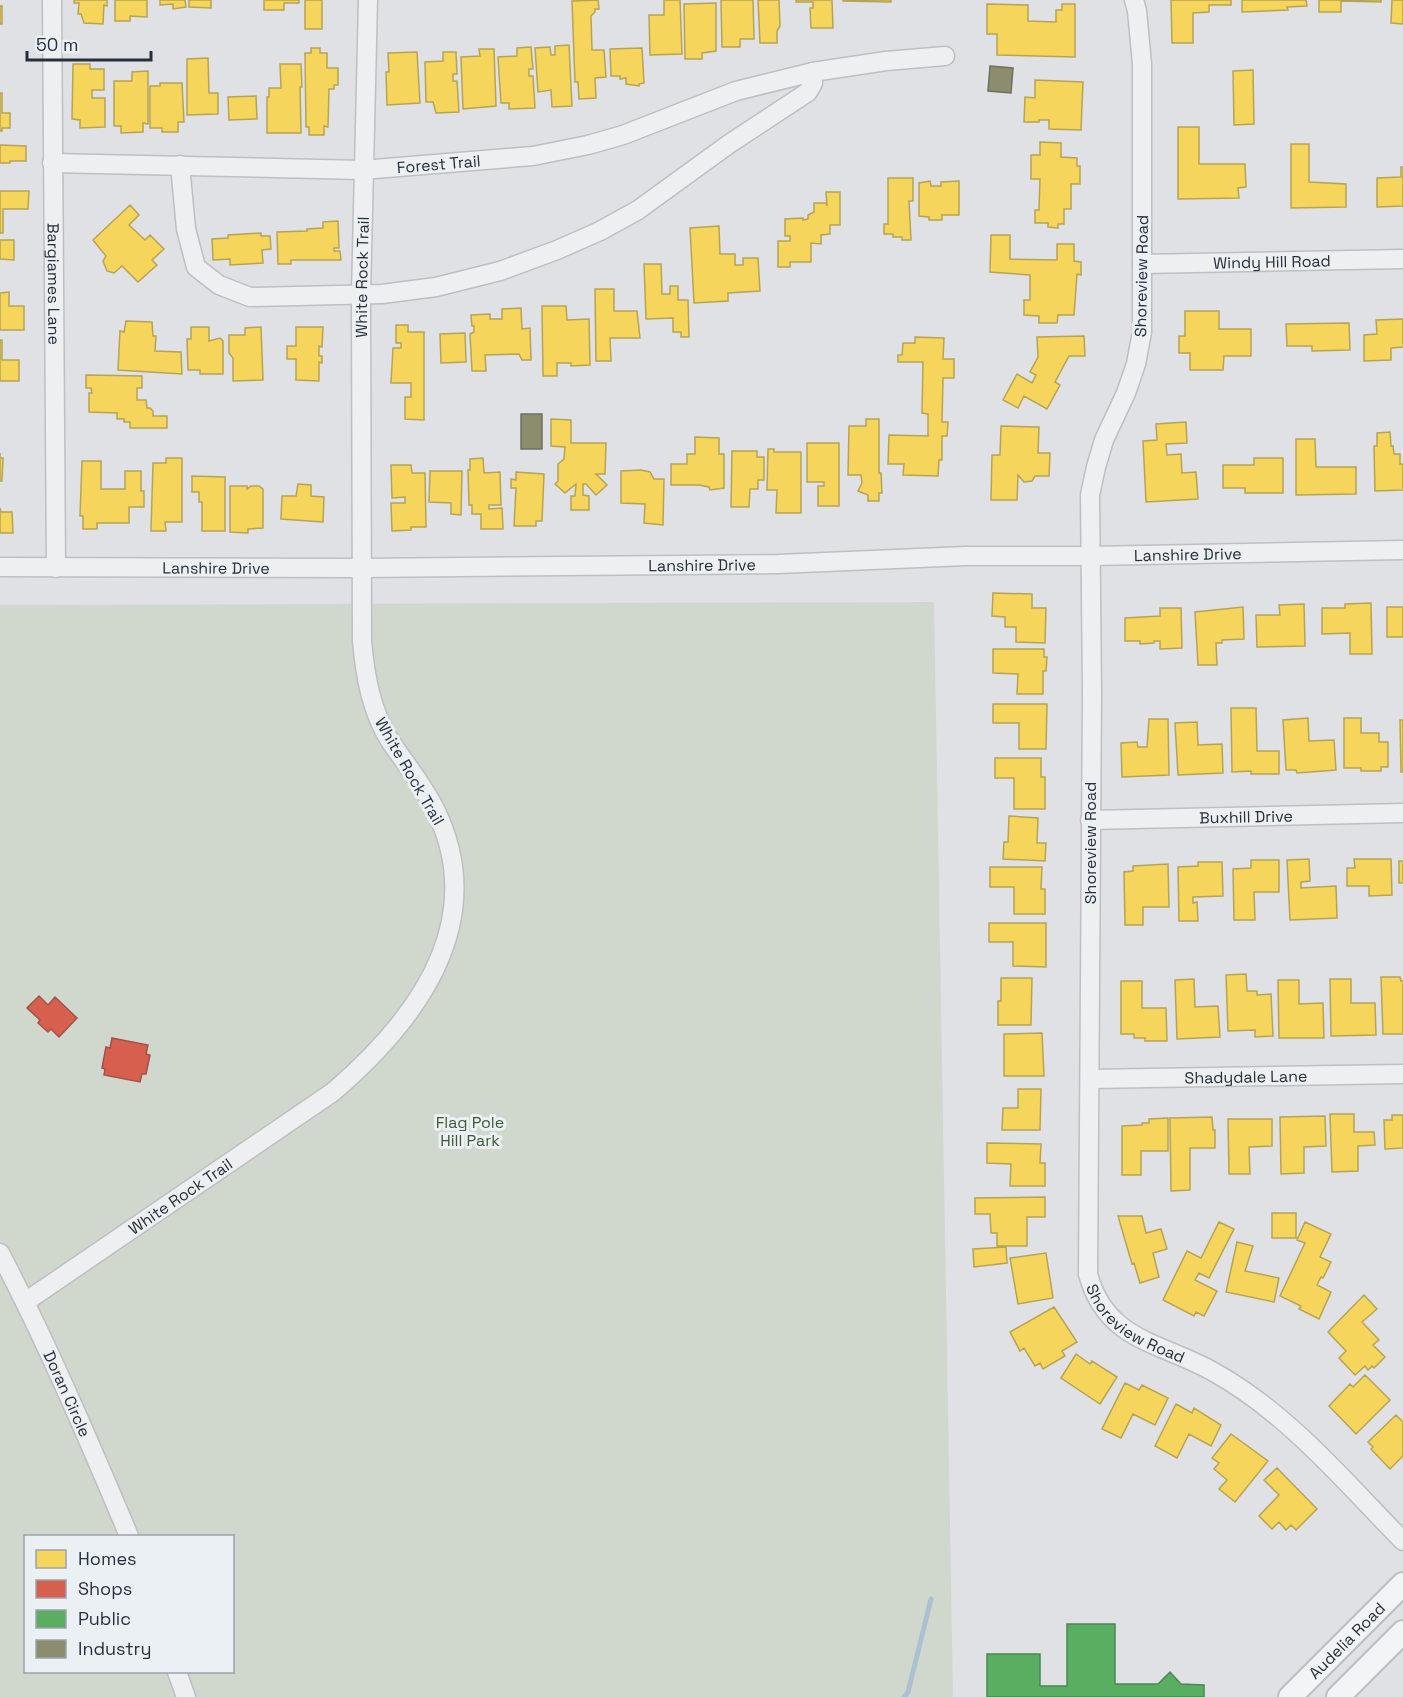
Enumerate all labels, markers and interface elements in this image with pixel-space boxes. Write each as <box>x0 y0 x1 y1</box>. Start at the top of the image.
scale bar <box>27 24 152 62</box>
text: 50 m <box>36 33 78 56</box>
street label: Forest Trail <box>396 150 481 178</box>
street label: Shoreview Road <box>1130 215 1153 337</box>
street label: White Rock Trail <box>351 216 374 338</box>
street label: Bargiames Lane <box>43 223 64 345</box>
street label: Windy Hill Road <box>1213 250 1331 274</box>
street label: Lanshire Drive <box>1134 543 1242 566</box>
street label: Lanshire Drive <box>648 554 756 576</box>
street label: Lanshire Drive <box>162 557 270 579</box>
street label: White Rock Trail <box>370 713 449 829</box>
street label: Shoreview Road <box>1080 782 1101 904</box>
street label: Buxhill Drive <box>1199 805 1293 829</box>
street label: Shadydale Lane <box>1184 1066 1308 1088</box>
park label: Flag Pole Hill Park <box>436 1112 504 1151</box>
street label: White Rock Trail <box>125 1154 237 1239</box>
street label: Shoreview Road <box>1081 1281 1188 1368</box>
street label: Doran Circle <box>38 1347 95 1440</box>
legend <box>24 1535 234 1673</box>
text: Homes <box>78 1547 137 1570</box>
text: Shops <box>78 1577 132 1600</box>
street label: Audelia Road <box>1304 1598 1390 1684</box>
text: Public <box>78 1607 131 1630</box>
text: Industry <box>78 1637 151 1660</box>

